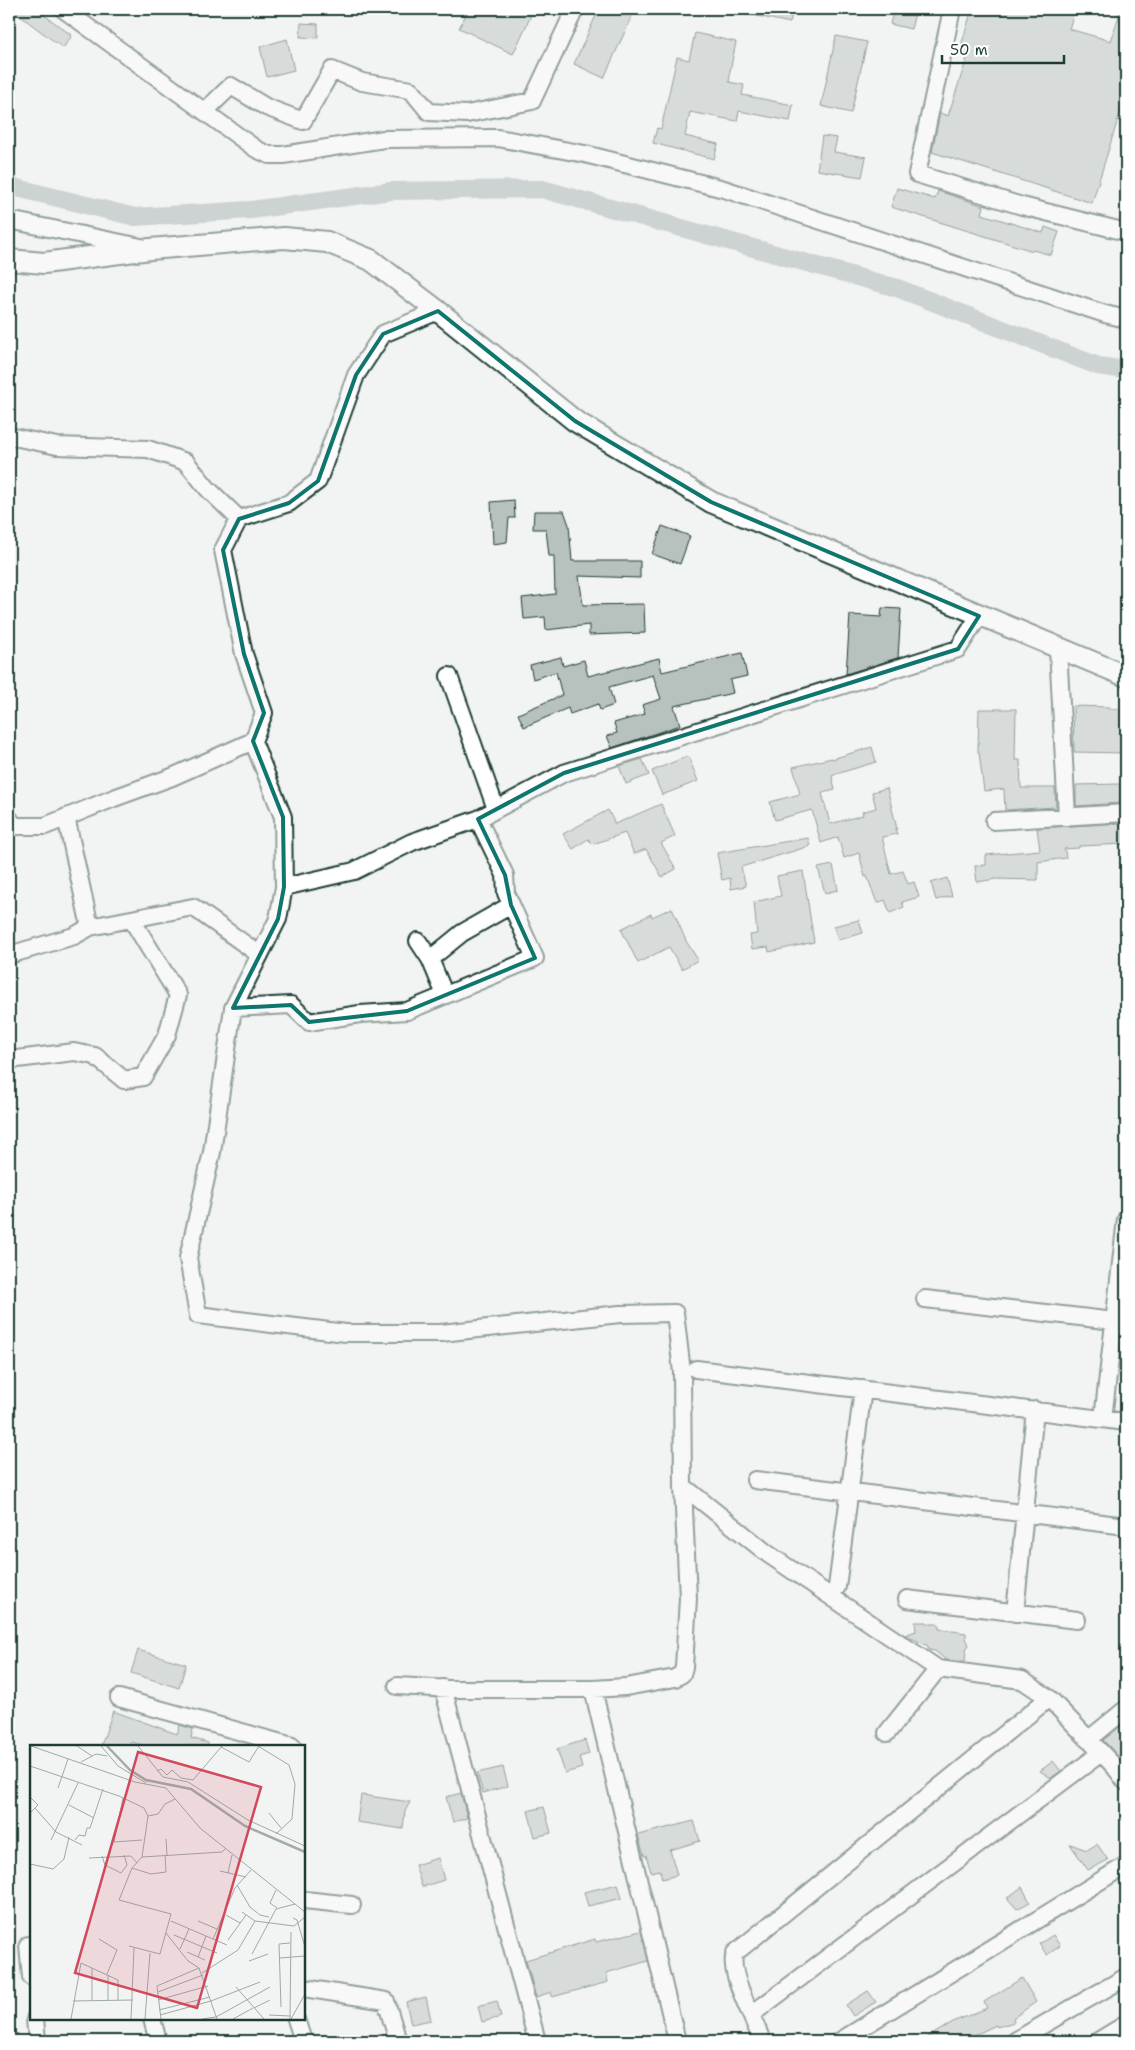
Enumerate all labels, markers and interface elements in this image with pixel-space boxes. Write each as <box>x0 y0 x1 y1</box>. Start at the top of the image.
scale bar <box>942 32 1065 64</box>
text: 50 m <box>950 40 988 60</box>
inset map <box>30 1745 305 2020</box>

